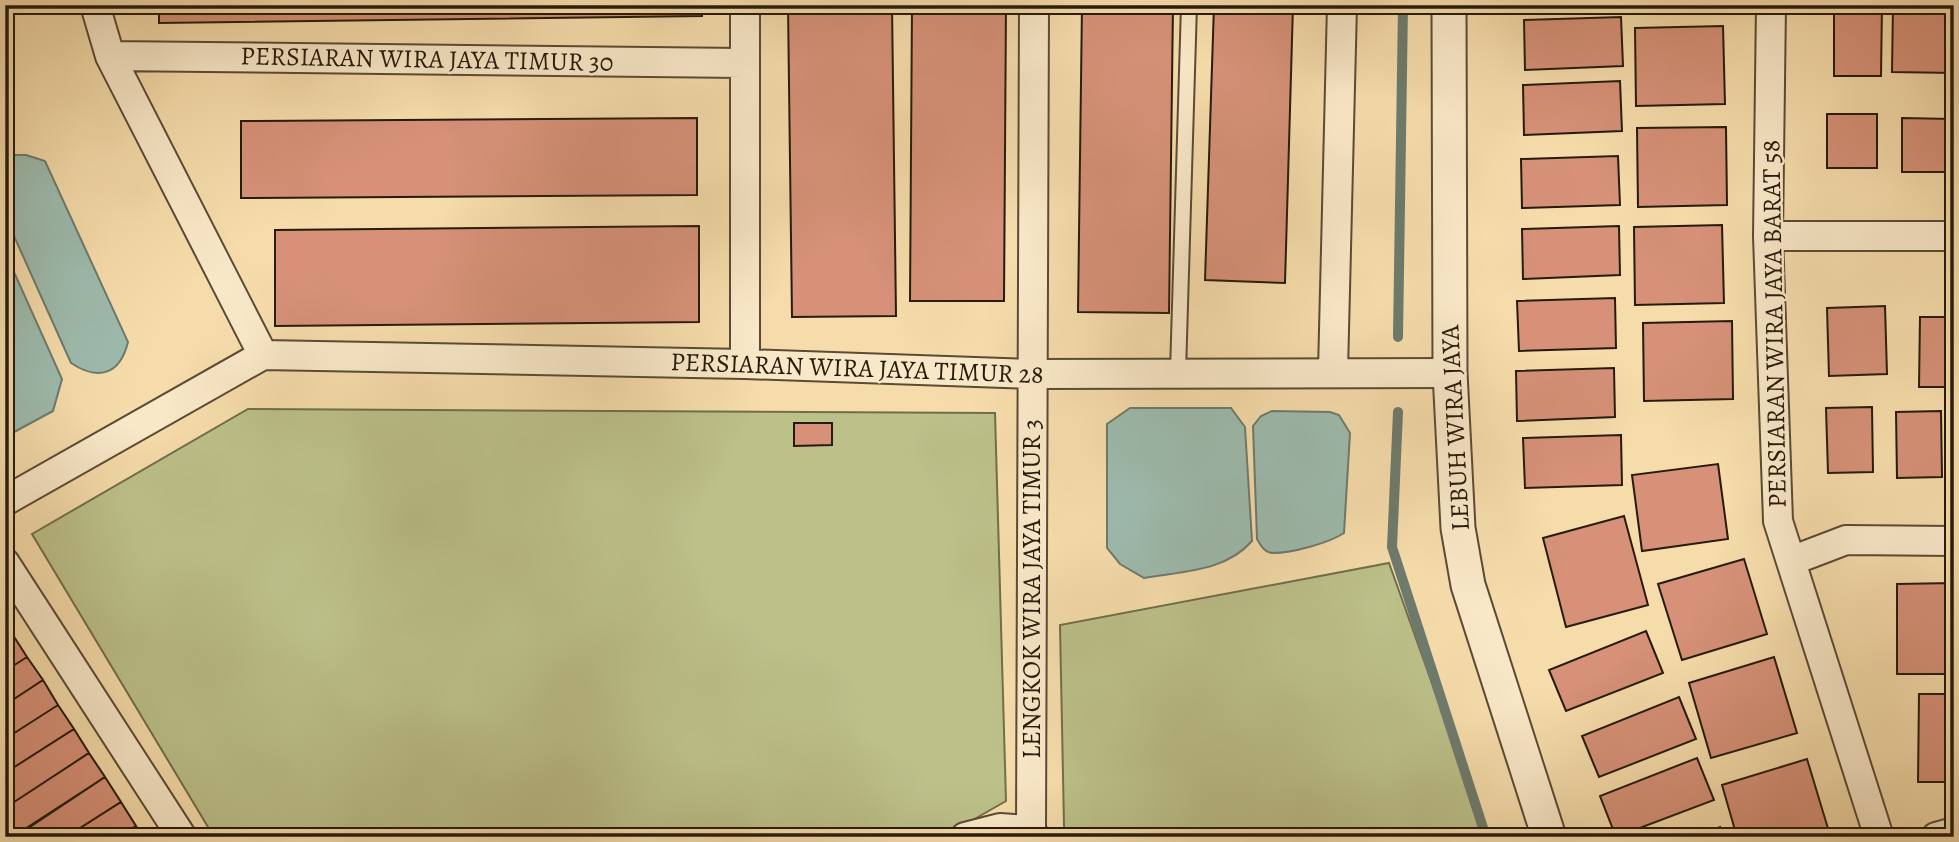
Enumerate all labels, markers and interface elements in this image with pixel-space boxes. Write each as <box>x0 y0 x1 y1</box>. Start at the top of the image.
street label: PERSIARAN WIRA JAYA TIMUR 30 <box>240 38 614 80</box>
street label: PERSIARAN WIRA JAYA BARAT 58 <box>1753 140 1795 508</box>
street label: LEBUH WIRA JAYA <box>1432 323 1478 532</box>
street label: PERSIARAN WIRA JAYA TIMUR 28 <box>670 344 1044 392</box>
street label: LENGKOK WIRA JAYA TIMUR 3 <box>1014 419 1049 759</box>

